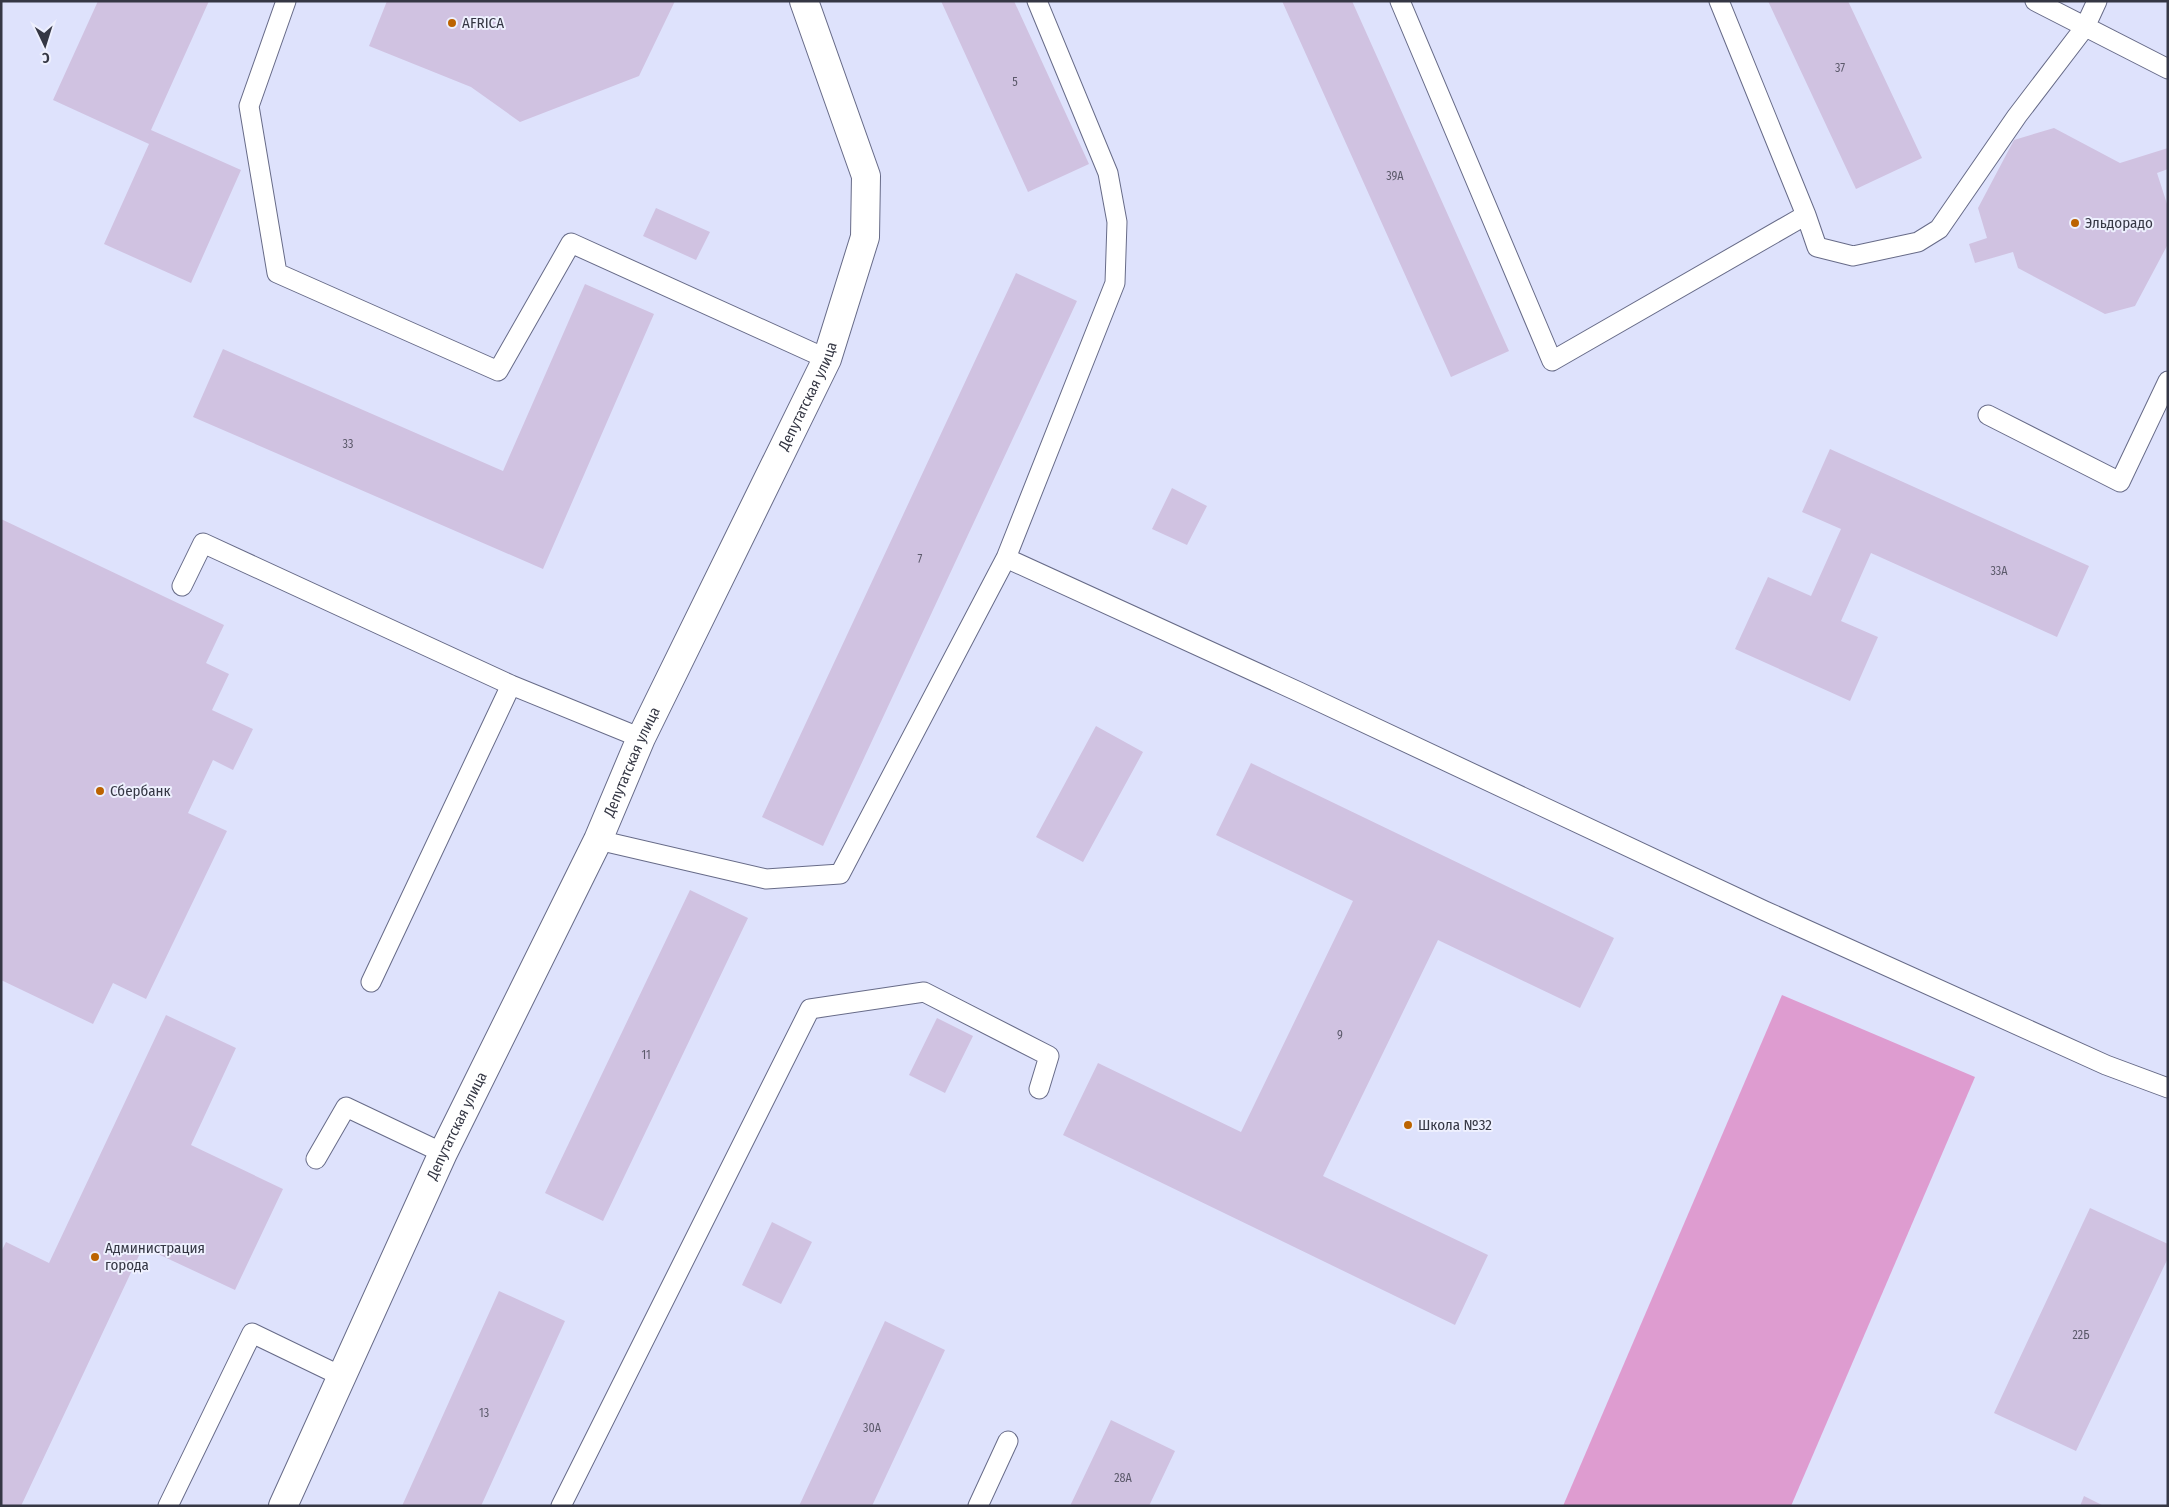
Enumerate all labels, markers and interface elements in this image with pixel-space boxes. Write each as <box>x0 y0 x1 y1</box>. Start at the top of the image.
place label: AFRICA <box>462 14 504 32</box>
marker: AFRICA <box>446 17 458 29</box>
north arrow <box>20 20 70 70</box>
text: С <box>41 49 50 66</box>
house number: 37 <box>1835 61 1845 75</box>
house number: 5 <box>1012 75 1018 89</box>
house number: 39А <box>1386 169 1404 183</box>
place label: Эльдорадо <box>2085 214 2153 232</box>
marker: Эльдорадо <box>2069 217 2081 229</box>
street label: Депутатская улица <box>774 340 841 454</box>
house number: 33 <box>343 437 353 451</box>
house number: 7 <box>918 552 923 566</box>
house number: 33А <box>1990 564 2008 578</box>
street label: Депутатская улица <box>599 704 664 820</box>
place label: Сбербанк <box>110 782 171 800</box>
marker: Сбербанк <box>94 785 106 797</box>
house number: 9 <box>1337 1028 1343 1042</box>
house number: 11 <box>641 1048 651 1062</box>
street label: Депутатская улица <box>423 1069 491 1184</box>
place label: Школа №32 <box>1418 1116 1492 1134</box>
marker: Школа №32 <box>1402 1119 1414 1131</box>
place label: Администрация города <box>105 1239 205 1274</box>
marker: Администрация города <box>89 1251 101 1263</box>
house number: 22Б <box>2073 1328 2089 1342</box>
house number: 13 <box>479 1406 489 1420</box>
house number: 30А <box>863 1421 882 1435</box>
house number: 28А <box>1114 1471 1132 1485</box>

